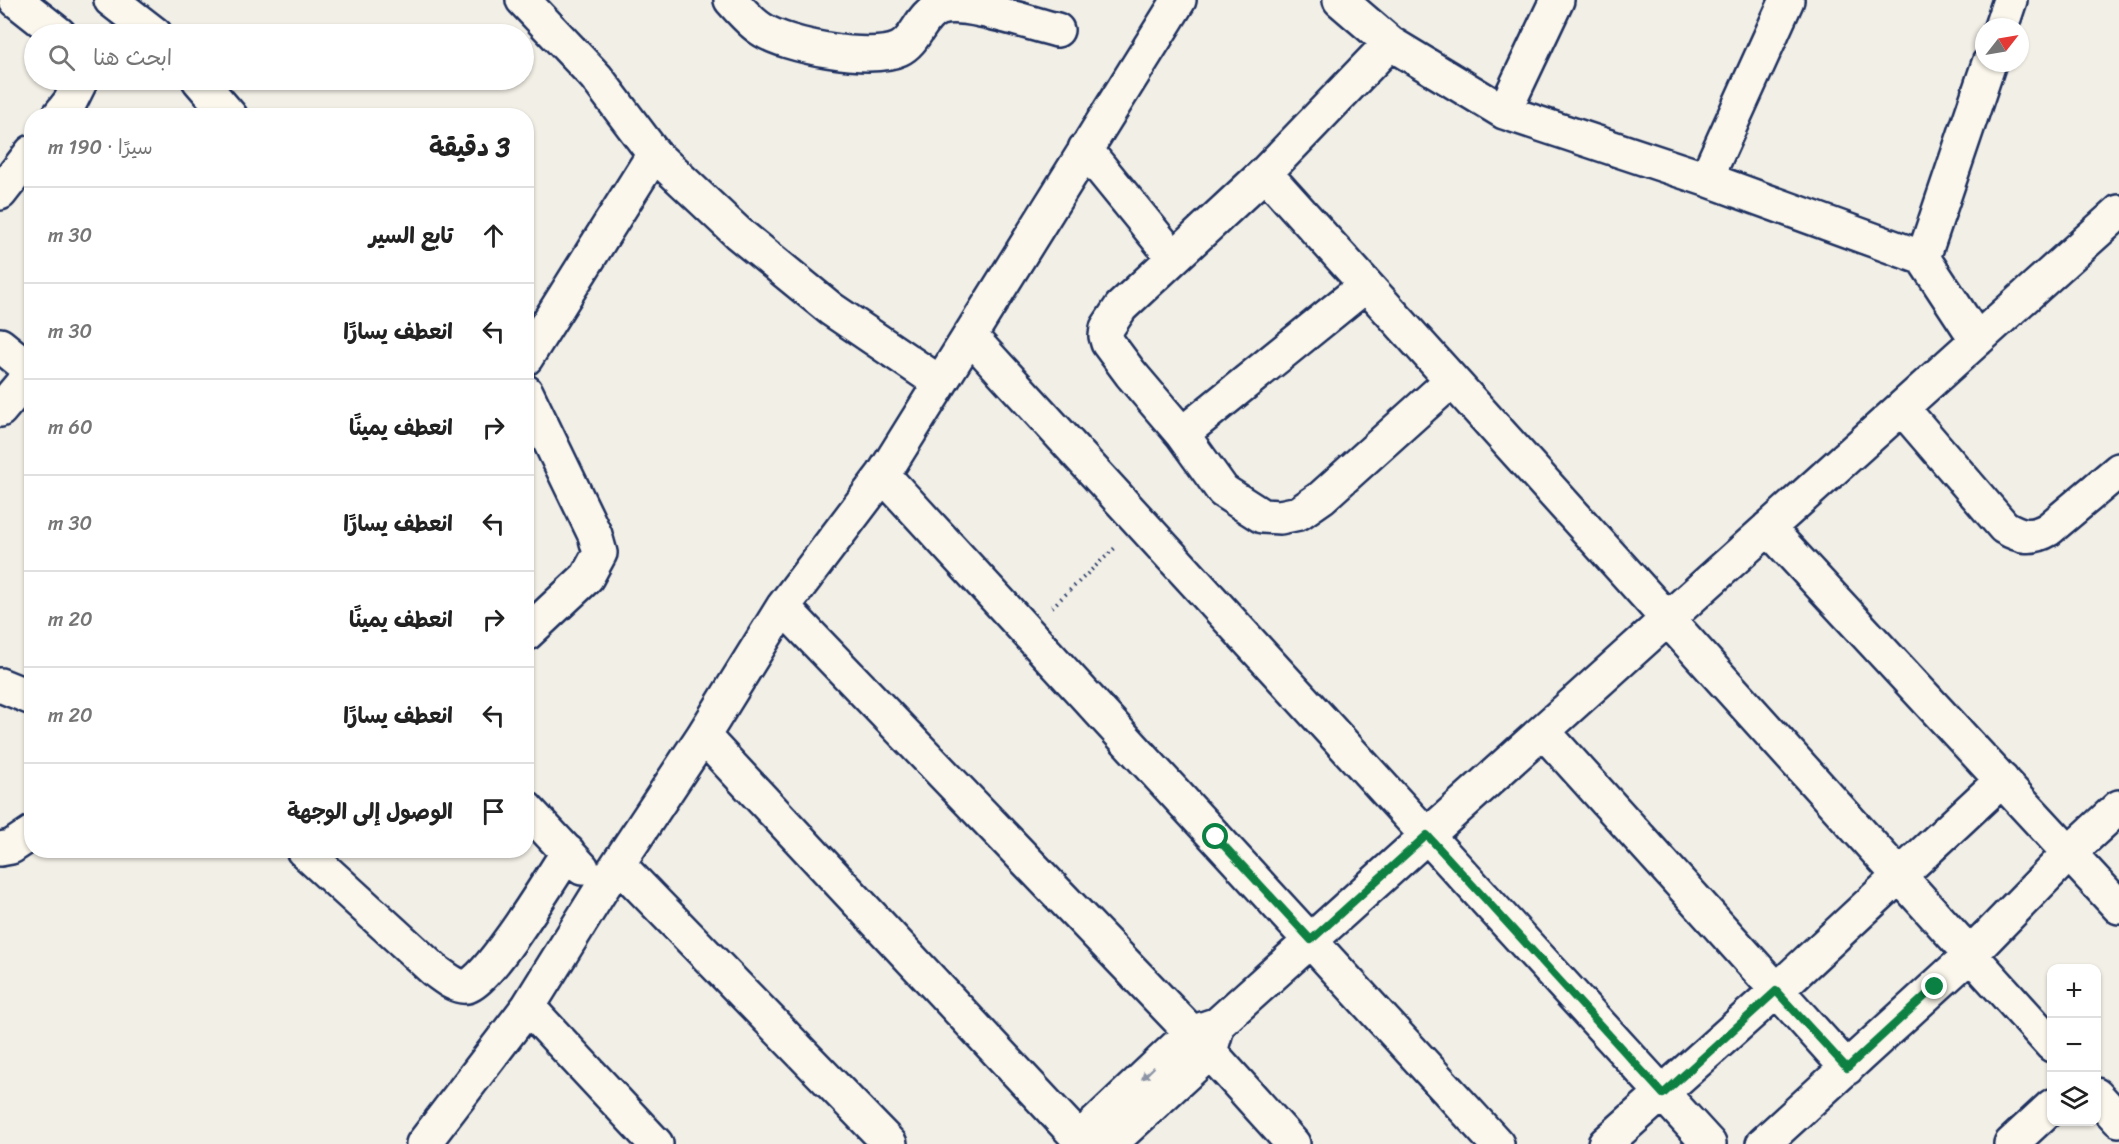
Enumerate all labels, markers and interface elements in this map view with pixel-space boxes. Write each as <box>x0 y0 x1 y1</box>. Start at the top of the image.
north arrow <box>1975 18 2029 72</box>
search box <box>24 24 534 90</box>
text: ابحث هنا <box>93 38 172 77</box>
icon: search <box>45 41 78 74</box>
text: 3 دقيقة <box>429 124 510 170</box>
text: سيرًا · 190 m <box>48 130 153 165</box>
text: تابع السير <box>369 216 453 255</box>
text: 30 m <box>48 218 92 253</box>
icon: ahead <box>477 219 510 252</box>
text: انعطف يسارًا <box>343 312 453 351</box>
text: 30 m <box>48 314 92 349</box>
icon: left <box>477 315 510 348</box>
text: انعطف يمينًا <box>349 408 453 447</box>
text: 60 m <box>48 410 93 445</box>
icon: right <box>477 411 510 444</box>
text: انعطف يسارًا <box>343 504 453 543</box>
text: 30 m <box>48 506 92 541</box>
icon: left <box>477 507 510 540</box>
text: انعطف يمينًا <box>349 600 453 639</box>
text: 20 m <box>48 602 93 637</box>
icon: right <box>477 603 510 636</box>
text: انعطف يسارًا <box>343 696 453 735</box>
text: 20 m <box>48 698 93 733</box>
icon: left <box>477 699 510 732</box>
text: الوصول إلى الوجهة <box>287 792 453 831</box>
icon: arrive <box>477 795 510 828</box>
route start <box>1202 823 1228 849</box>
map controls <box>2047 964 2101 1126</box>
button: + <box>2047 964 2101 1018</box>
route end <box>1921 973 1947 999</box>
button: − <box>2047 1018 2101 1072</box>
one-way arrow <box>1141 1066 1156 1080</box>
button: layers <box>2047 1072 2101 1126</box>

